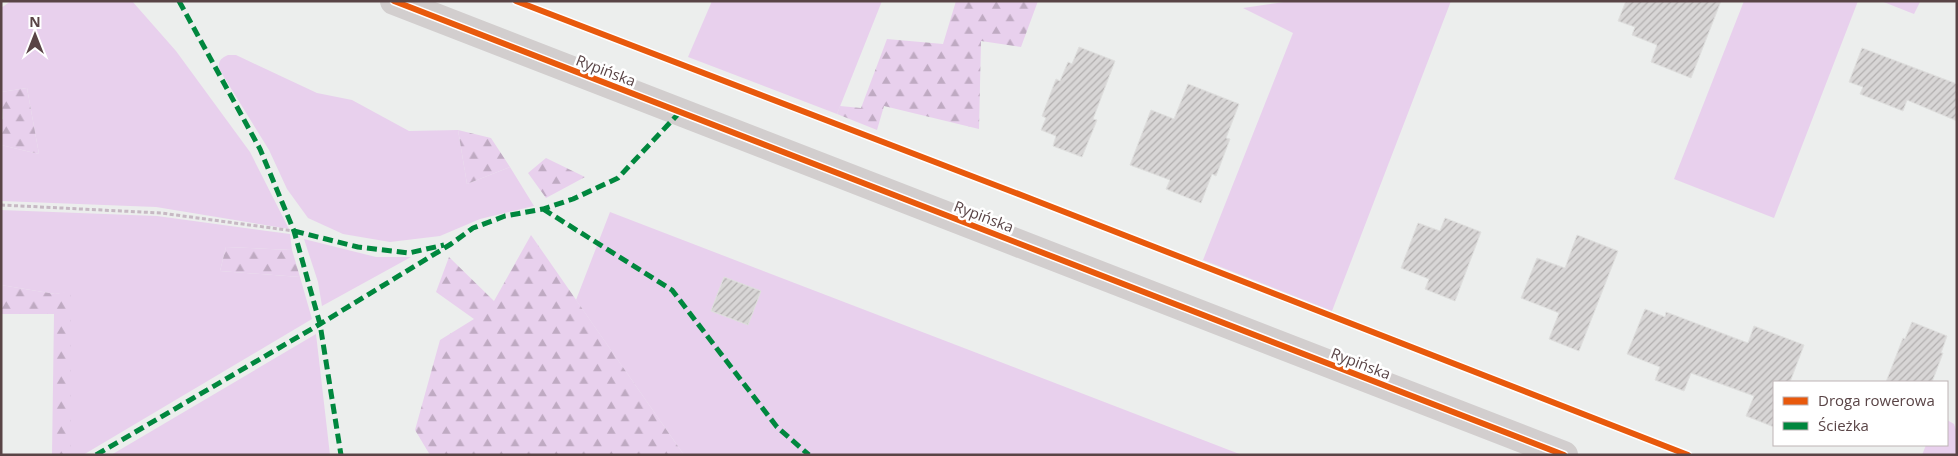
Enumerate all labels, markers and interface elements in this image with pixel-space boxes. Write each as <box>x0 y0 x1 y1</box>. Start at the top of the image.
north arrow <box>10 10 60 60</box>
text: N <box>29 12 41 31</box>
street label: Rypińska <box>573 49 639 91</box>
street label: Rypińska <box>951 195 1017 237</box>
street label: Rypińska <box>1328 342 1394 384</box>
legend <box>1773 381 1948 446</box>
text: Droga rowerowa <box>1818 390 1935 410</box>
text: Ścieżka <box>1818 415 1869 435</box>

